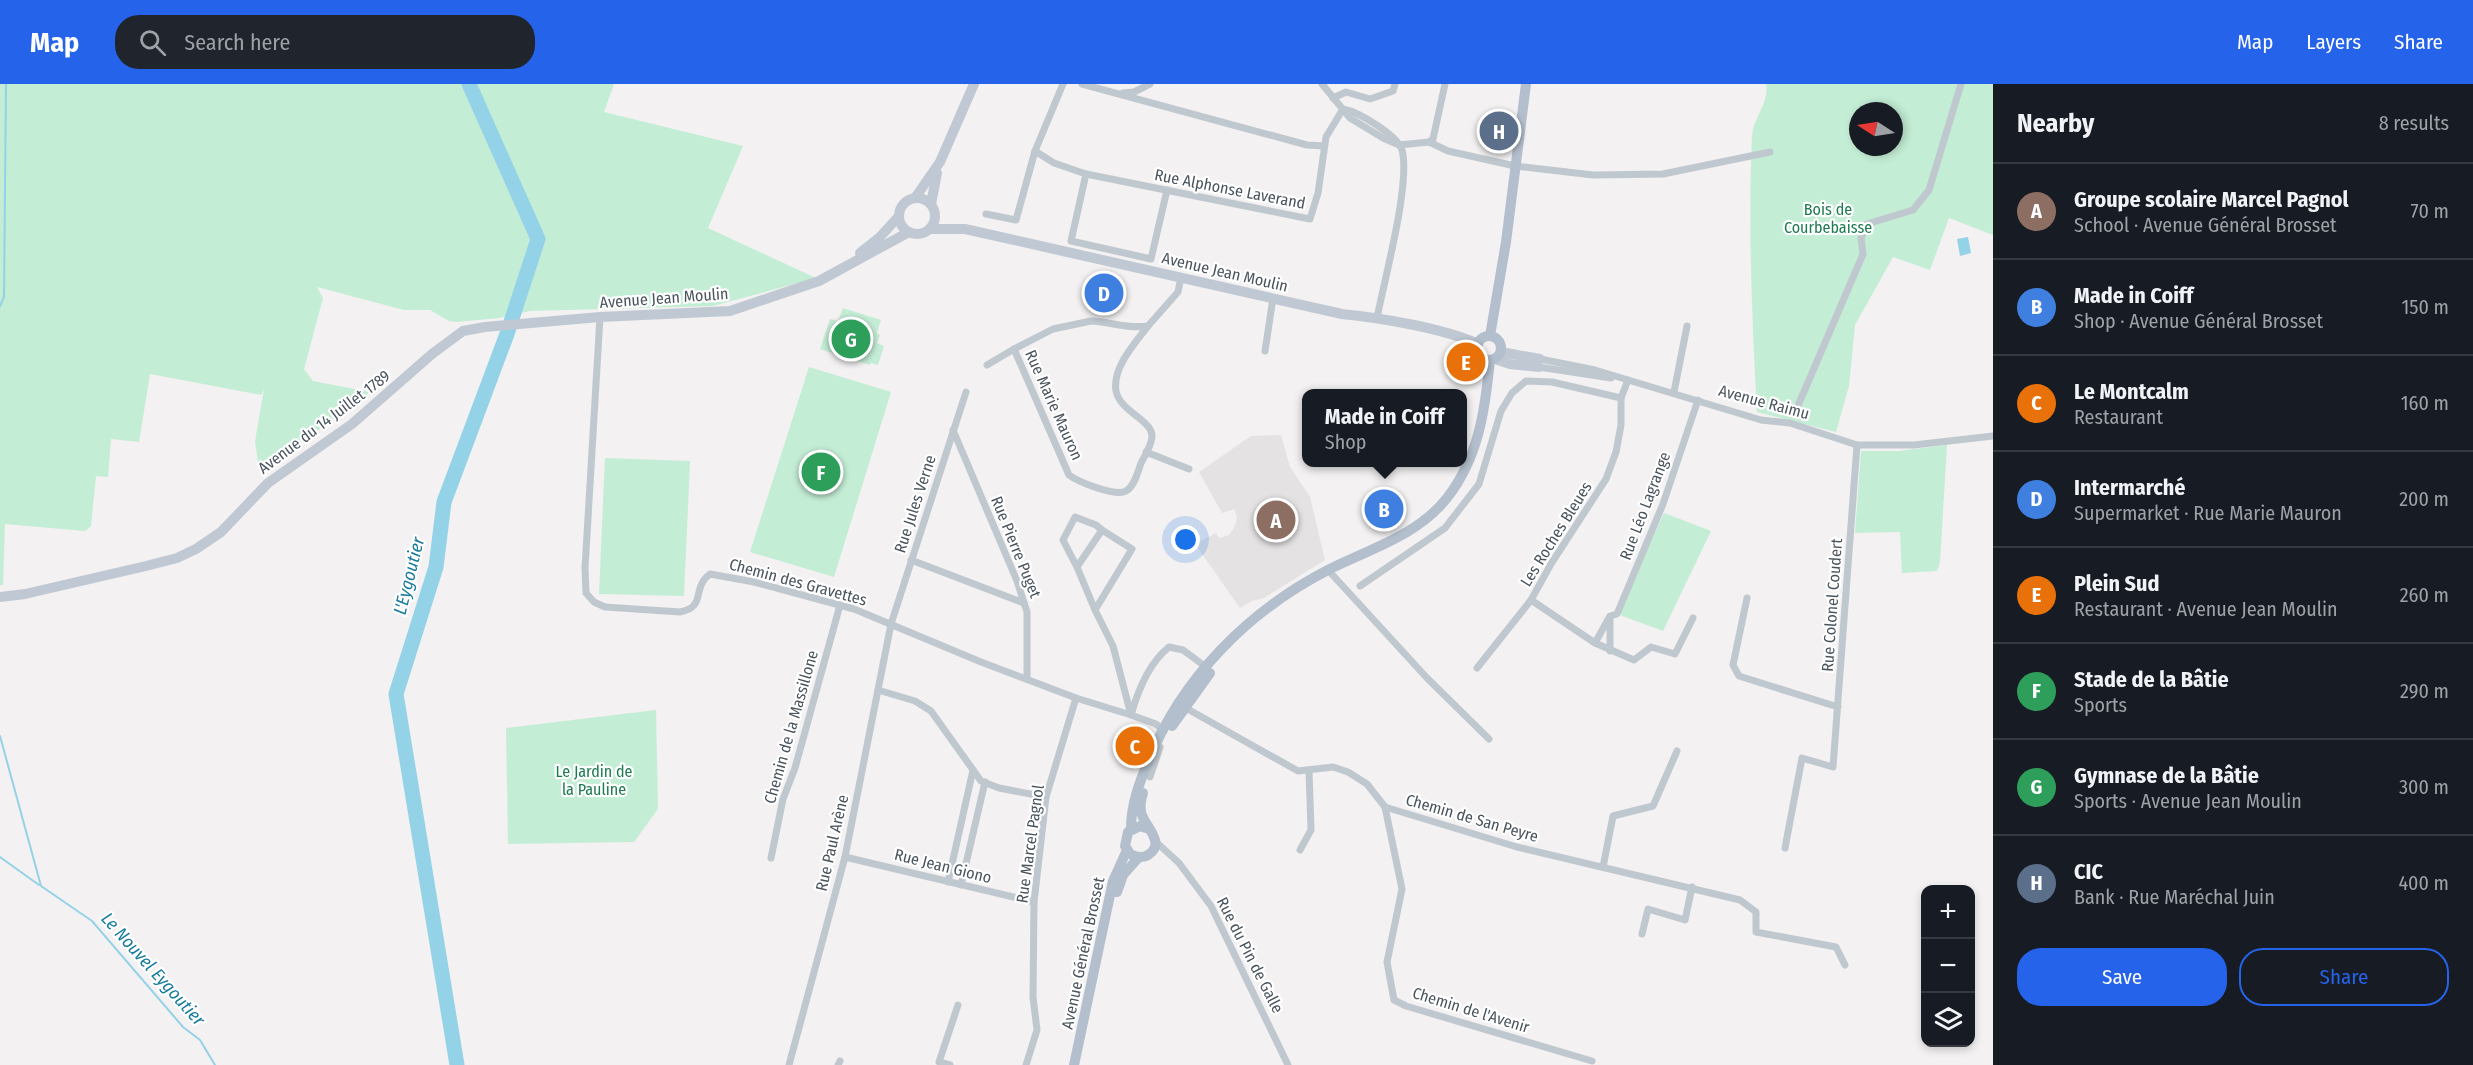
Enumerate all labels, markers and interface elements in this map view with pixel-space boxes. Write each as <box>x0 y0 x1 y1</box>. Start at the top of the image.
search box <box>115 15 535 69</box>
text: Map <box>30 26 79 59</box>
icon: search <box>136 26 169 59</box>
text: Search here <box>184 29 290 56</box>
text: Map <box>2237 29 2273 55</box>
text: Layers <box>2306 29 2361 55</box>
text: Share <box>2394 29 2443 55</box>
north arrow <box>1849 102 1903 156</box>
pin: H <box>1480 108 1518 154</box>
text: Nearby <box>2017 108 2094 139</box>
text: 8 results <box>2379 111 2449 135</box>
street label: Rue Alphonse Laverand <box>1153 165 1307 213</box>
text: Groupe scolaire Marcel Pagnol <box>2074 186 2348 213</box>
text: A <box>2031 199 2042 223</box>
text: 70 m <box>2411 199 2449 223</box>
park label: Bois de Courbebaisse <box>1784 200 1872 237</box>
text: School · Avenue Général Brosset <box>2074 213 2337 237</box>
street label: Avenue Jean Moulin <box>1160 248 1290 296</box>
pin: D <box>1084 270 1124 316</box>
text: Made in Coiff <box>2074 282 2193 309</box>
street label: Avenue Jean Moulin <box>599 284 729 312</box>
text: B <box>2031 295 2042 319</box>
text: 150 m <box>2402 295 2449 319</box>
text: Shop · Avenue Général Brosset <box>2074 309 2323 333</box>
pin: G <box>832 316 870 362</box>
pin: E <box>1446 340 1486 384</box>
street label: Rue Marie Mauron <box>1021 347 1087 463</box>
street label: Avenue du 14 Juillet 1789 <box>254 366 394 478</box>
text: Le Montcalm <box>2074 378 2189 405</box>
street label: Avenue Raimu <box>1717 381 1811 423</box>
popup <box>1302 389 1467 467</box>
text: C <box>2031 391 2042 415</box>
text: 160 m <box>2401 391 2449 415</box>
text: Made in Coiff <box>1325 403 1444 430</box>
text: Restaurant <box>2074 405 2163 429</box>
text: Shop <box>1325 430 1366 454</box>
street label: Rue Léo Lagrange <box>1616 449 1674 563</box>
pin: F <box>802 450 840 494</box>
street label: Rue Jules Verne <box>890 453 940 555</box>
text: Intermarché <box>2074 474 2185 501</box>
street label: Les Roches Bleues <box>1516 478 1596 590</box>
pin: B <box>1364 486 1404 532</box>
text: D <box>2031 487 2042 511</box>
text: 200 m <box>2399 487 2449 511</box>
street label: Rue Pierre Puget <box>987 493 1045 601</box>
pin: A <box>1256 498 1296 542</box>
text: Supermarket · Rue Marie Mauron <box>2074 501 2342 525</box>
your location <box>1171 525 1200 554</box>
water label: L'Eygoutier <box>389 534 429 617</box>
street label: Rue Colonel Coudert <box>1818 537 1846 672</box>
street label: Chemin des Gravettes <box>727 554 869 610</box>
text: Plein Sud <box>2074 570 2159 597</box>
text: E <box>2032 583 2041 607</box>
text: 260 m <box>2400 583 2449 607</box>
text: Restaurant · Avenue Jean Moulin <box>2074 597 2338 621</box>
street label: Chemin de la Massillone <box>760 648 822 806</box>
text: Stade de la Bâtie <box>2074 666 2229 693</box>
text: F <box>2032 679 2041 703</box>
text: 290 m <box>2400 679 2449 703</box>
text: Sports <box>2074 693 2127 717</box>
pin: C <box>1116 724 1154 768</box>
park label: Le Jardin de la Pauline <box>555 762 633 799</box>
text: Gymnase de la Bâtie <box>2074 762 2259 789</box>
text: G <box>2031 775 2042 799</box>
text: 300 m <box>2399 775 2449 799</box>
street label: Rue Marcel Pagnol <box>1012 784 1048 904</box>
text: Sports · Avenue Jean Moulin <box>2074 789 2302 813</box>
street label: Chemin de San Peyre <box>1404 790 1541 846</box>
street label: Rue Paul Arène <box>812 793 852 893</box>
street label: Rue Jean Giono <box>892 845 994 887</box>
text: CIC <box>2074 858 2103 885</box>
text: H <box>2030 871 2043 895</box>
text: 400 m <box>2398 871 2449 895</box>
street label: Avenue Général Brosset <box>1058 874 1109 1031</box>
map controls <box>1921 885 1975 1047</box>
button: + <box>1921 885 1975 939</box>
text: Bank · Rue Maréchal Juin <box>2074 885 2275 909</box>
street label: Rue du Pin de Galle <box>1213 894 1287 1016</box>
water label: Le Nouvel Eygoutier <box>96 908 210 1031</box>
button: − <box>1921 939 1975 993</box>
button: Save <box>2017 948 2227 1006</box>
button: Share <box>2239 948 2449 1006</box>
street label: Chemin de l'Avenir <box>1410 983 1532 1037</box>
button: layers <box>1921 993 1975 1047</box>

